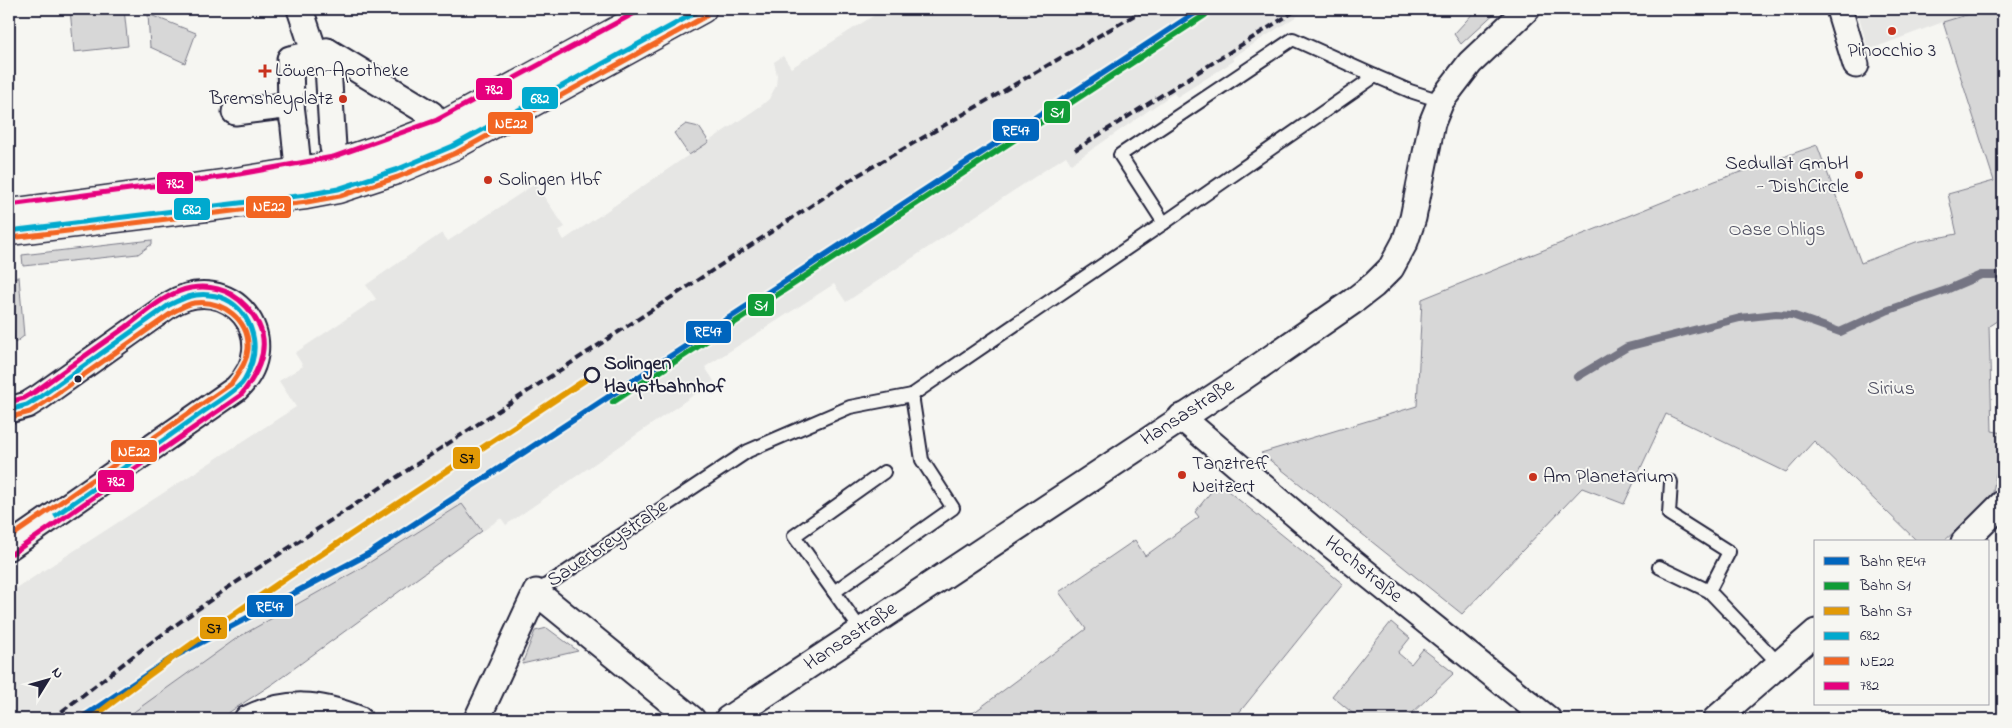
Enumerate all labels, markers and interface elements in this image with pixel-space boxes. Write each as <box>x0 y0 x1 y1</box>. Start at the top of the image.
marker: Pinocchio 3 <box>1886 25 1898 37</box>
place label: Pinocchio 3 <box>1848 37 1936 66</box>
place label: Löwen-Apotheke <box>275 57 409 86</box>
marker: Löwen-Apotheke <box>259 65 271 77</box>
line badge: 782 <box>475 77 513 101</box>
text: 782 <box>485 80 503 101</box>
place label: Bremsheyplatz <box>209 85 334 114</box>
line badge: 682 <box>521 86 559 110</box>
text: 682 <box>530 89 549 110</box>
marker: Bremsheyplatz <box>337 93 349 105</box>
line badge: S1 <box>1043 100 1071 124</box>
text: S1 <box>1050 103 1064 124</box>
line badge: NE22 <box>487 111 534 135</box>
text: NE22 <box>495 114 527 135</box>
line badge: RE47 <box>992 118 1040 142</box>
text: RE47 <box>1001 121 1030 142</box>
place label: Sedullat GmbH - DishCircle <box>1725 150 1849 202</box>
place label: Solingen Hbf <box>498 166 602 196</box>
marker: Sedullat GmbH - DishCircle <box>1853 169 1865 181</box>
line badge: 782 <box>156 171 194 195</box>
text: 782 <box>166 174 184 195</box>
marker: Solingen Hbf <box>482 174 494 186</box>
line badge: NE22 <box>245 195 292 219</box>
line badge: 682 <box>173 197 211 221</box>
text: NE22 <box>253 197 285 218</box>
text: 682 <box>182 200 201 221</box>
park label: Oase Ohligs <box>1729 216 1825 246</box>
line badge: S1 <box>747 293 775 317</box>
text: S1 <box>754 296 768 317</box>
line badge: RE47 <box>685 320 732 344</box>
text: RE47 <box>693 322 722 343</box>
place label: Solingen Hauptbahnhof <box>604 350 726 402</box>
marker: Solingen Hauptbahnhof <box>584 367 600 383</box>
street label: Hansastraße <box>1135 372 1241 454</box>
unlabelled marker <box>73 374 83 384</box>
park label: Sirius <box>1867 375 1915 404</box>
line badge: NE22 <box>110 439 158 463</box>
text: NE22 <box>118 442 150 463</box>
line badge: S7 <box>452 446 481 470</box>
text: S7 <box>460 449 475 470</box>
place label: Tanztreff Neitzert <box>1192 450 1269 502</box>
place label: Am Planetarium <box>1543 463 1673 492</box>
line badge: 782 <box>97 469 135 493</box>
marker: Tanztreff Neitzert <box>1176 469 1188 481</box>
marker: Am Planetarium <box>1527 471 1539 483</box>
text: 782 <box>107 472 125 493</box>
street label: Sauerbreystraße <box>542 493 674 595</box>
street label: Hochstraße <box>1317 529 1409 611</box>
legend <box>1814 540 1990 706</box>
text: Bahn RE47 <box>1859 551 1926 573</box>
text: Bahn S1 <box>1859 575 1911 597</box>
line badge: RE47 <box>246 594 294 618</box>
street label: Hansastraße <box>799 595 903 679</box>
text: RE47 <box>255 597 284 618</box>
text: Bahn S7 <box>1859 601 1912 623</box>
line badge: S7 <box>199 616 228 640</box>
text: S7 <box>207 619 222 640</box>
text: 682 <box>1860 625 1880 647</box>
text: NE22 <box>1860 651 1895 673</box>
north arrow <box>22 656 72 706</box>
text: N <box>46 663 68 683</box>
text: 782 <box>1860 675 1880 697</box>

